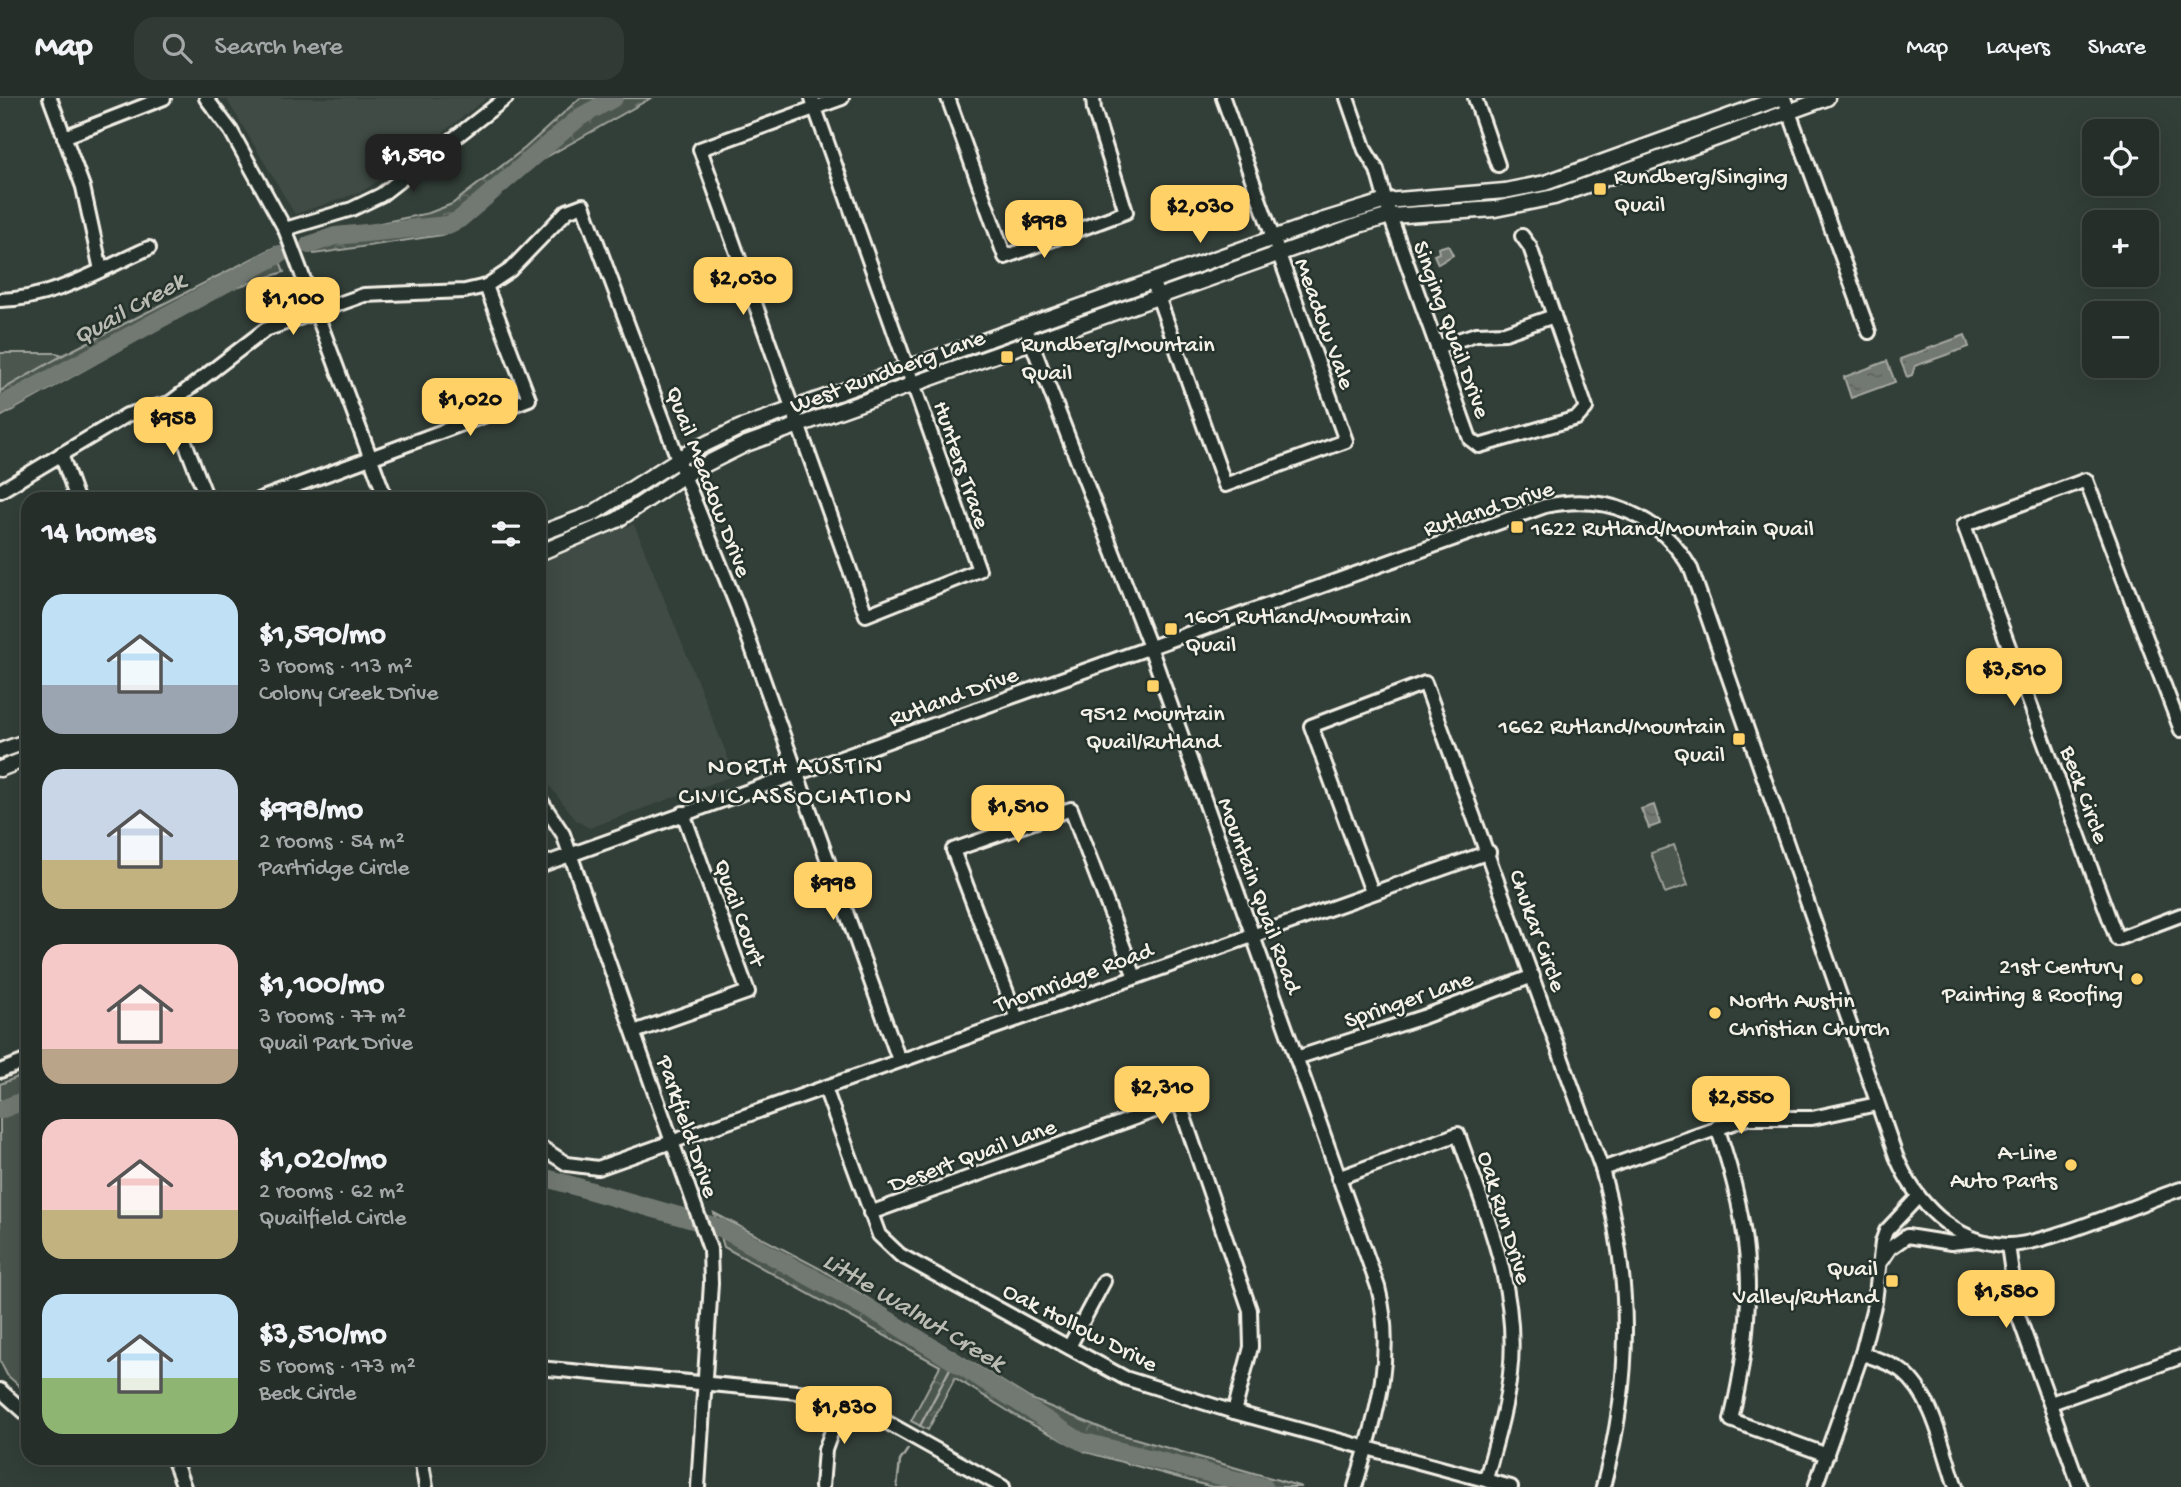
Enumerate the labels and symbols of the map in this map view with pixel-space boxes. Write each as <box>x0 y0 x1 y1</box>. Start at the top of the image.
pin: $1,590 <box>356 134 470 194</box>
place label: Rundberg/Singing Quail <box>1614 164 1788 221</box>
marker: Rundberg/Singing Quail <box>1592 181 1608 197</box>
pin: $2,030 <box>1143 186 1257 245</box>
pin: $998 <box>1003 200 1085 260</box>
street label: Singing Quail Drive <box>1404 238 1495 423</box>
street label: Meadow Vale <box>1286 255 1360 394</box>
pin: $2,030 <box>686 258 800 317</box>
water label: Quail Creek <box>69 266 194 354</box>
pin: $1,100 <box>236 278 350 337</box>
street label: West Rundberg Lane <box>787 324 990 422</box>
place label: Rundberg/Mountain Quail <box>1021 332 1215 389</box>
marker: Rundberg/Mountain Quail <box>999 349 1015 365</box>
pin: $1,020 <box>413 378 527 438</box>
street label: Quail Meadow Drive <box>657 383 757 582</box>
street label: Hunters Trace <box>924 397 995 533</box>
pin: $958 <box>132 398 214 457</box>
street label: Rutland Drive <box>1420 475 1559 545</box>
place label: 1622 Rutland/Mountain Quail <box>1530 516 1814 545</box>
marker: 1622 Rutland/Mountain Quail <box>1509 519 1525 535</box>
place label: 1601 Rutland/Mountain Quail <box>1184 604 1411 661</box>
marker: 1601 Rutland/Mountain Quail <box>1163 621 1179 637</box>
pin: $3,510 <box>1957 648 2071 708</box>
street label: Rutland Drive <box>885 661 1023 735</box>
marker: 9512 Mountain Quail/Rutland <box>1145 678 1161 694</box>
place label: 9512 Mountain Quail/Rutland <box>1080 701 1225 758</box>
place label: 1662 Rutland/Mountain Quail <box>1498 714 1726 771</box>
marker: 1662 Rutland/Mountain Quail <box>1731 731 1747 747</box>
street label: Beck Circle <box>2051 741 2114 849</box>
district label: NORTH AUSTIN CIVIC ASSOCIATION <box>679 753 913 814</box>
pin: $1,510 <box>961 786 1075 845</box>
street label: Mountain Quail Road <box>1209 794 1307 1000</box>
street label: Quail Court <box>705 856 771 973</box>
pin: $998 <box>792 862 874 922</box>
street label: Chukar Circle <box>1500 866 1571 997</box>
street label: Thornridge Road <box>989 937 1159 1022</box>
place label: 21st Century Painting & Roofing <box>1941 954 2123 1011</box>
street label: Springer Lane <box>1341 966 1478 1037</box>
marker: 21st Century Painting & Roofing <box>2129 971 2145 987</box>
place label: North Austin Christian Church <box>1729 988 1890 1045</box>
marker: North Austin Christian Church <box>1707 1005 1723 1021</box>
street label: Parkfield Drive <box>648 1051 724 1202</box>
pin: $2,310 <box>1105 1066 1219 1126</box>
pin: $2,550 <box>1684 1076 1798 1136</box>
street label: Desert Quail Lane <box>884 1113 1061 1202</box>
place label: A-Line Auto Parts <box>1950 1140 2058 1197</box>
street label: Oak Run Drive <box>1469 1148 1537 1289</box>
marker: A-Line Auto Parts <box>2063 1157 2079 1173</box>
water label: Little Walnut Creek <box>816 1247 1011 1382</box>
place label: Quail Valley/Rutland <box>1732 1256 1880 1313</box>
pin: $1,580 <box>1949 1270 2063 1330</box>
marker: Quail Valley/Rutland <box>1884 1273 1900 1289</box>
street label: Oak Hollow Drive <box>997 1278 1162 1381</box>
pin: $1,830 <box>787 1386 901 1446</box>

